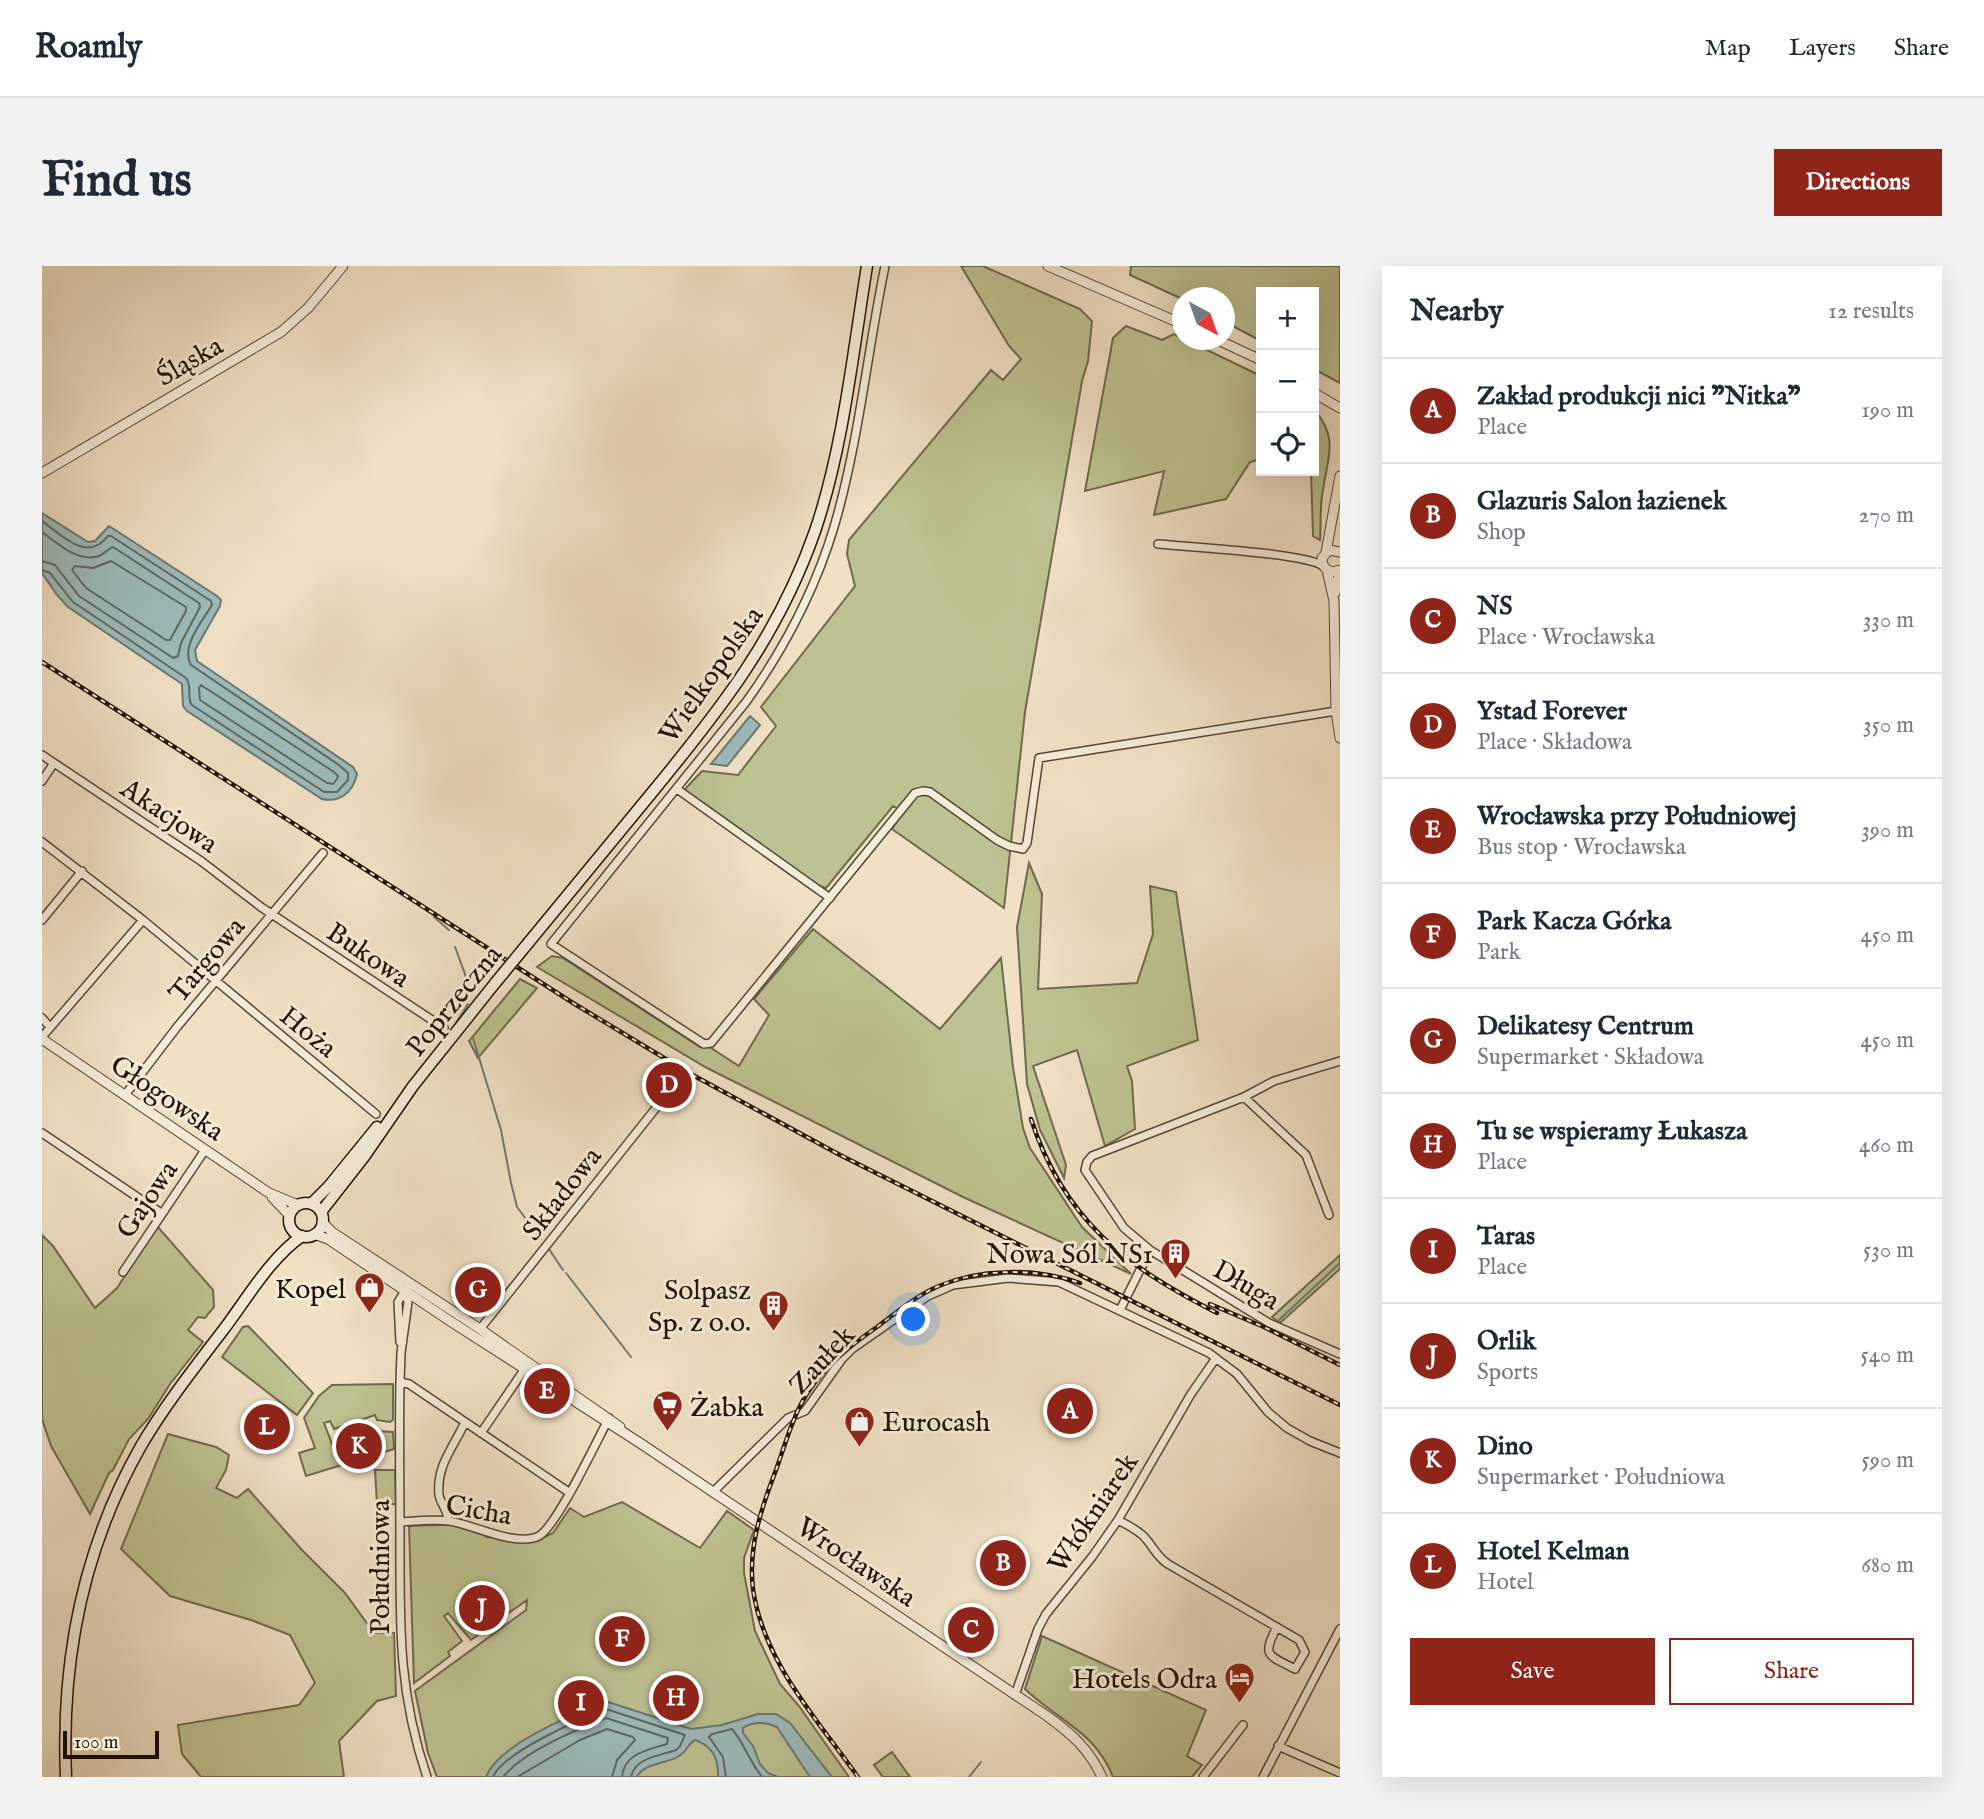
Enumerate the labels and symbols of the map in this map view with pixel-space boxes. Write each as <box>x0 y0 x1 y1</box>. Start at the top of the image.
north arrow <box>1172 287 1235 350</box>
street label: Śląska <box>151 329 231 395</box>
street label: Wielkopolska <box>652 599 773 751</box>
street label: Akacjowa <box>112 771 225 863</box>
street label: Targowa <box>162 910 254 1011</box>
street label: Bukowa <box>319 916 417 997</box>
street label: Poprzeczna <box>399 938 511 1065</box>
street label: Hoża <box>272 999 344 1067</box>
street label: Głogowska <box>103 1048 231 1150</box>
pin: D <box>646 1059 692 1111</box>
street label: Składowa <box>516 1140 611 1248</box>
street label: Gajowa <box>109 1154 187 1246</box>
building icon: Nowa Sól NS1 <box>1159 1236 1193 1280</box>
place label: Nowa Sól NS1 <box>986 1238 1153 1273</box>
street label: Długa <box>1206 1253 1286 1320</box>
pin: G <box>455 1264 501 1316</box>
shop icon: Kopel <box>352 1271 386 1315</box>
place label: Kopel <box>275 1273 346 1308</box>
place label: Solpasz Sp. z o.o. <box>648 1274 751 1341</box>
building icon: Solpasz Sp. z o.o. <box>757 1288 791 1332</box>
your location <box>896 1302 930 1336</box>
street label: Zaułek <box>782 1318 864 1402</box>
pin: E <box>524 1365 570 1417</box>
pin: A <box>1047 1385 1093 1437</box>
supermarket icon: Żabka <box>650 1389 684 1433</box>
place label: Żabka <box>690 1391 765 1426</box>
pin: L <box>244 1401 290 1453</box>
shop icon: Eurocash <box>842 1404 876 1448</box>
place label: Eurocash <box>882 1406 990 1441</box>
pin: K <box>336 1420 382 1472</box>
street label: Włókniarek <box>1041 1446 1148 1580</box>
street label: Cicha <box>443 1488 515 1535</box>
street label: Południowa <box>364 1499 399 1635</box>
street label: Wrocławska <box>789 1510 923 1616</box>
pin: B <box>980 1537 1026 1589</box>
pin: J <box>459 1582 505 1634</box>
pin: C <box>948 1604 994 1656</box>
pin: F <box>599 1613 645 1665</box>
hotel icon: Hotels Odra <box>1223 1661 1257 1705</box>
place label: Hotels Odra <box>1072 1663 1218 1698</box>
pin: H <box>653 1672 699 1724</box>
pin: I <box>558 1677 604 1729</box>
scale bar <box>63 1728 159 1760</box>

